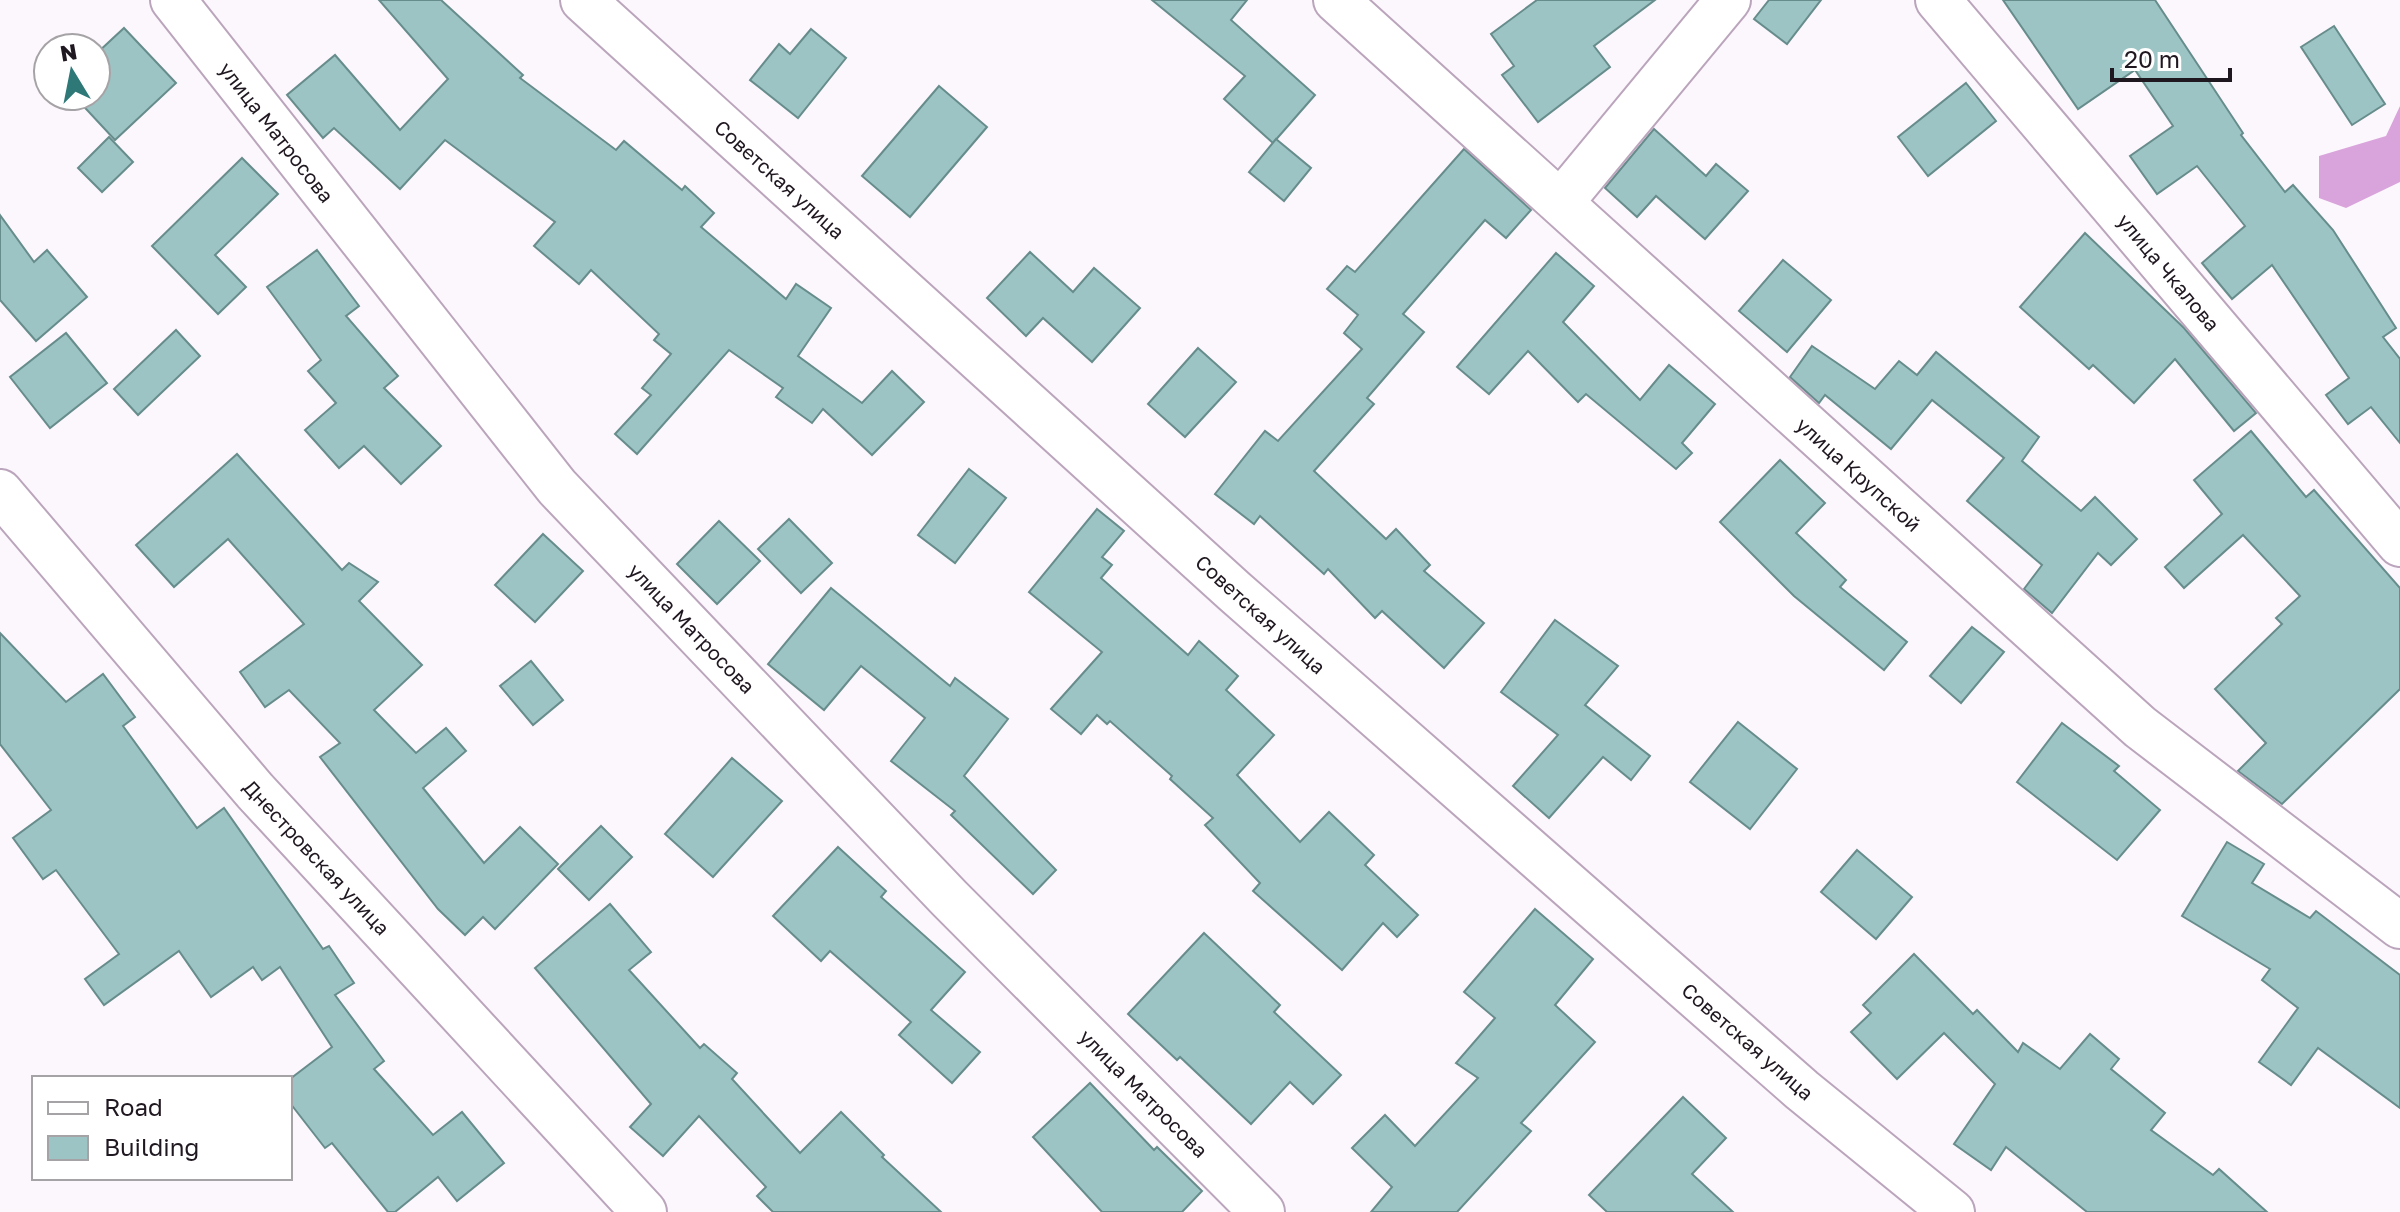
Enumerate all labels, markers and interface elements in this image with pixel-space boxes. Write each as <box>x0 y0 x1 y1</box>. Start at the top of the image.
north arrow <box>32 32 112 112</box>
scale bar <box>2112 32 2230 82</box>
text: N <box>58 37 79 67</box>
text: 20 m <box>2124 44 2180 73</box>
street label: улица Матросова <box>215 57 339 207</box>
street label: Советская улица <box>710 114 850 244</box>
street label: улица Чкалова <box>2113 208 2225 336</box>
street label: улица Крупской <box>1792 412 1926 536</box>
street label: Советская улица <box>1191 549 1331 679</box>
street label: улица Матросова <box>624 558 760 698</box>
street label: Днестровская улица <box>239 775 395 939</box>
street label: Советская улица <box>1677 977 1819 1105</box>
street label: улица Матросова <box>1075 1024 1213 1162</box>
legend <box>32 1076 292 1180</box>
text: Road <box>104 1092 163 1121</box>
text: Building <box>104 1132 199 1161</box>

